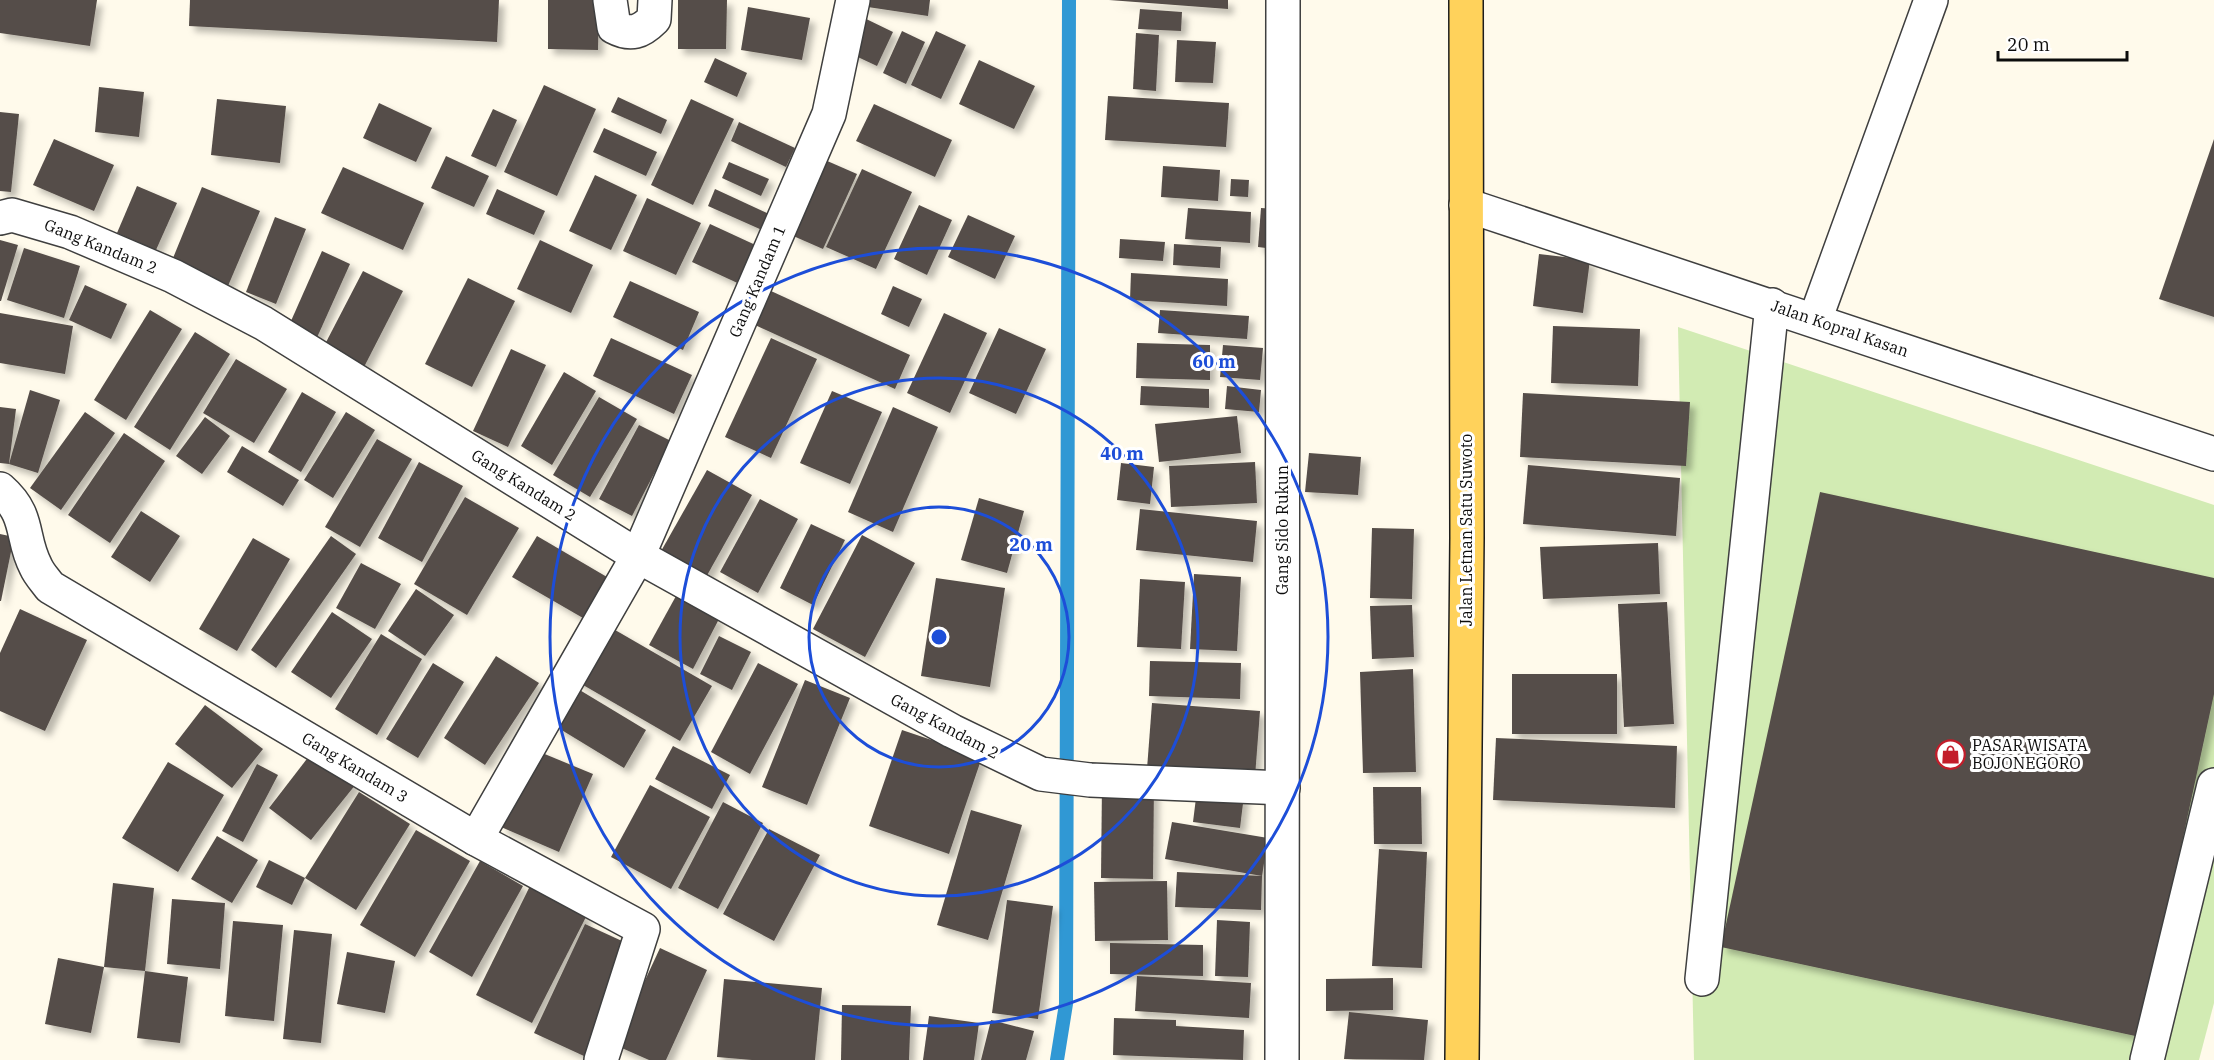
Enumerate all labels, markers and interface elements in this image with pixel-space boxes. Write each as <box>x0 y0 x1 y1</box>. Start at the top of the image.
scale bar <box>1998 24 2127 62</box>
text: 20 m <box>2007 33 2050 56</box>
street label: Gang Kandam 2 <box>42 214 160 278</box>
street label: Gang Kandam 1 <box>724 222 790 340</box>
street label: Jalan Kopral Kasan <box>1769 295 1911 361</box>
text: 60 m <box>1192 350 1236 373</box>
street label: Jalan Letnan Satu Suwoto <box>1456 434 1476 626</box>
text: 40 m <box>1100 442 1144 465</box>
street label: Gang Kandam 2 <box>468 445 580 525</box>
street label: Gang Sido Rukun <box>1272 465 1292 595</box>
text: 20 m <box>1009 533 1053 556</box>
centre of rings <box>929 627 949 647</box>
street label: Gang Kandam 2 <box>887 689 1003 763</box>
street label: Gang Kandam 3 <box>298 727 412 807</box>
place label: PASAR WISATA BOJONEGORO <box>1972 735 2088 773</box>
shop icon: PASAR WISATA BOJONEGORO <box>1935 738 1967 770</box>

